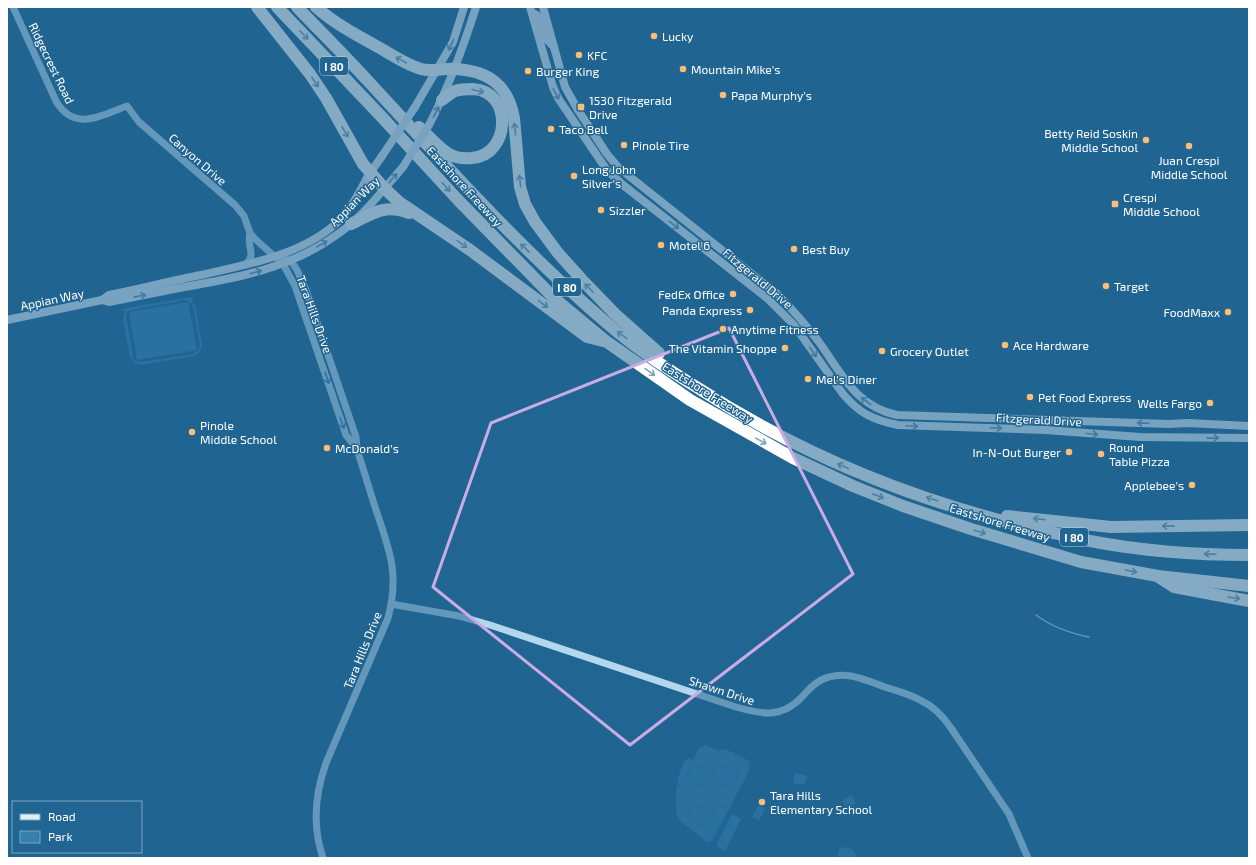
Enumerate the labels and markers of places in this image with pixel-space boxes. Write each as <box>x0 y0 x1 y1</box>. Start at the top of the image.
place label: Lucky <box>662 29 694 43</box>
marker: Lucky <box>649 31 659 41</box>
place label: KFC <box>587 48 607 62</box>
marker: KFC <box>574 50 584 60</box>
place label: Mountain Mike's <box>691 62 780 76</box>
place label: Burger King <box>536 64 599 78</box>
marker: Mountain Mike's <box>678 64 688 74</box>
marker: Burger King <box>523 66 533 76</box>
place label: Papa Murphy's <box>731 88 812 102</box>
marker: Papa Murphy's <box>718 90 728 100</box>
place label: 1530 Fitzgerald Drive <box>589 93 672 121</box>
marker: 1530 Fitzgerald Drive <box>576 102 586 112</box>
place label: Taco Bell <box>559 122 608 136</box>
marker: Taco Bell <box>546 124 556 134</box>
place label: Betty Reid Soskin Middle School <box>1044 126 1138 154</box>
marker: Betty Reid Soskin Middle School <box>1141 135 1151 145</box>
place label: Pinole Tire <box>632 138 689 152</box>
marker: Pinole Tire <box>619 140 629 150</box>
marker: Juan Crespi Middle School <box>1184 141 1194 151</box>
place label: Juan Crespi Middle School <box>1151 153 1228 181</box>
place label: Long John Silver's <box>582 162 636 190</box>
marker: Long John Silver's <box>569 171 579 181</box>
place label: Crespi Middle School <box>1123 190 1200 218</box>
marker: Crespi Middle School <box>1110 199 1120 209</box>
place label: Sizzler <box>609 203 646 217</box>
marker: Sizzler <box>596 205 606 215</box>
place label: Motel 6 <box>669 238 710 252</box>
marker: Motel 6 <box>656 240 666 250</box>
place label: Best Buy <box>802 242 851 256</box>
marker: Best Buy <box>789 244 799 254</box>
place label: Target <box>1114 279 1149 293</box>
marker: Target <box>1101 281 1111 291</box>
place label: FedEx Office <box>658 287 725 301</box>
marker: FedEx Office <box>728 289 738 299</box>
place label: Panda Express <box>662 303 742 317</box>
marker: Panda Express <box>745 305 755 315</box>
place label: FoodMaxx <box>1163 305 1221 319</box>
marker: FoodMaxx <box>1223 307 1233 317</box>
place label: Anytime Fitness <box>731 322 819 336</box>
marker: Anytime Fitness <box>718 324 728 334</box>
place label: Ace Hardware <box>1013 338 1089 352</box>
marker: Ace Hardware <box>1000 340 1010 350</box>
place label: The Vitamin Shoppe <box>669 341 777 355</box>
marker: The Vitamin Shoppe <box>780 343 790 353</box>
place label: Grocery Outlet <box>890 344 969 358</box>
marker: Grocery Outlet <box>877 346 887 356</box>
place label: Mel's Diner <box>816 372 877 386</box>
marker: Mel's Diner <box>803 374 813 384</box>
place label: Pet Food Express <box>1038 390 1131 404</box>
marker: Pet Food Express <box>1025 392 1035 402</box>
place label: Wells Fargo <box>1137 396 1202 410</box>
marker: Wells Fargo <box>1205 398 1215 408</box>
place label: Pinole Middle School <box>200 418 277 446</box>
marker: Pinole Middle School <box>187 427 197 437</box>
place label: Round Table Pizza <box>1109 440 1170 468</box>
place label: McDonald's <box>335 441 399 455</box>
marker: McDonald's <box>322 443 332 453</box>
place label: In-N-Out Burger <box>973 445 1061 459</box>
marker: In-N-Out Burger <box>1064 447 1074 457</box>
marker: Round Table Pizza <box>1096 449 1106 459</box>
place label: Applebee's <box>1124 478 1184 492</box>
marker: Applebee's <box>1187 480 1197 490</box>
place label: Tara Hills Elementary School <box>770 788 873 816</box>
marker: Tara Hills Elementary School <box>757 797 767 807</box>

